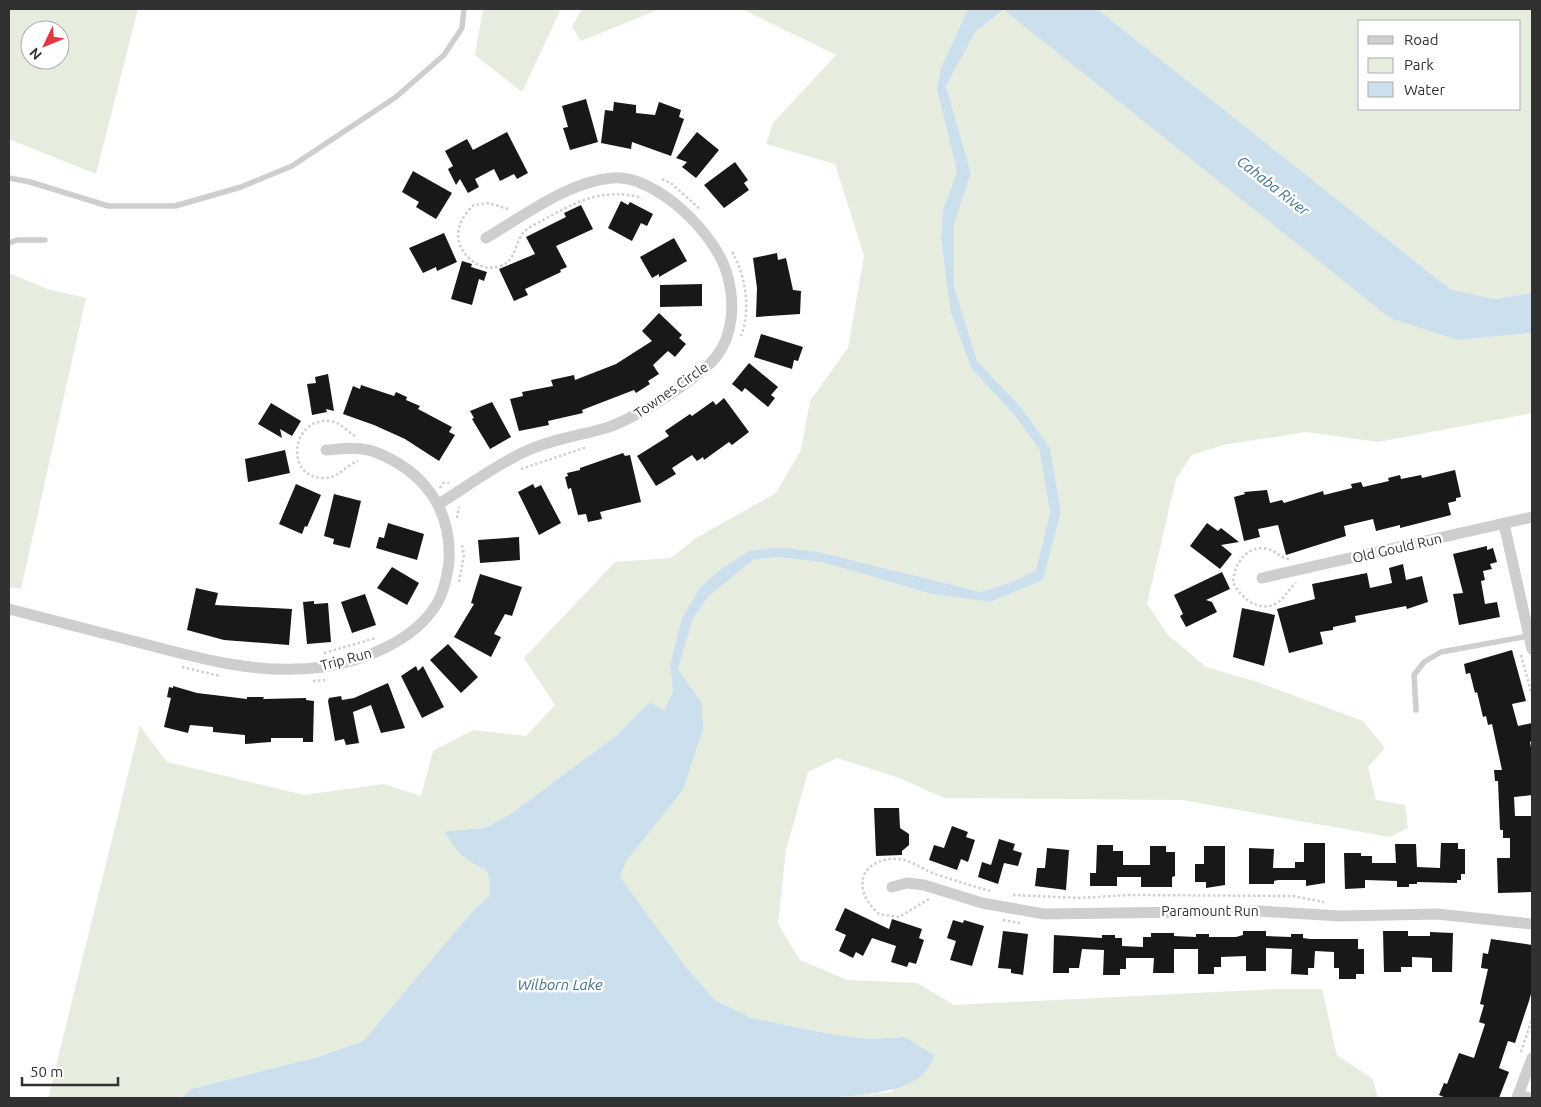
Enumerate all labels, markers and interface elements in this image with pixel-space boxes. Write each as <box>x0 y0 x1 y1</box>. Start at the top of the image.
north arrow <box>20 20 70 70</box>
legend <box>1358 20 1521 110</box>
text: Road <box>1404 31 1439 48</box>
text: N <box>26 45 45 63</box>
text: Park <box>1404 56 1434 73</box>
text: Water <box>1404 81 1445 98</box>
water label: Cahaba River <box>1234 152 1314 220</box>
street label: Townes Circle <box>631 359 711 421</box>
street label: Old Gould Run <box>1351 530 1443 566</box>
street label: Trip Run <box>319 645 373 673</box>
street label: Paramount Run <box>1161 903 1259 919</box>
water label: Wilborn Lake <box>518 976 603 993</box>
scale bar <box>22 1054 119 1086</box>
text: 50 m <box>30 1063 63 1080</box>

